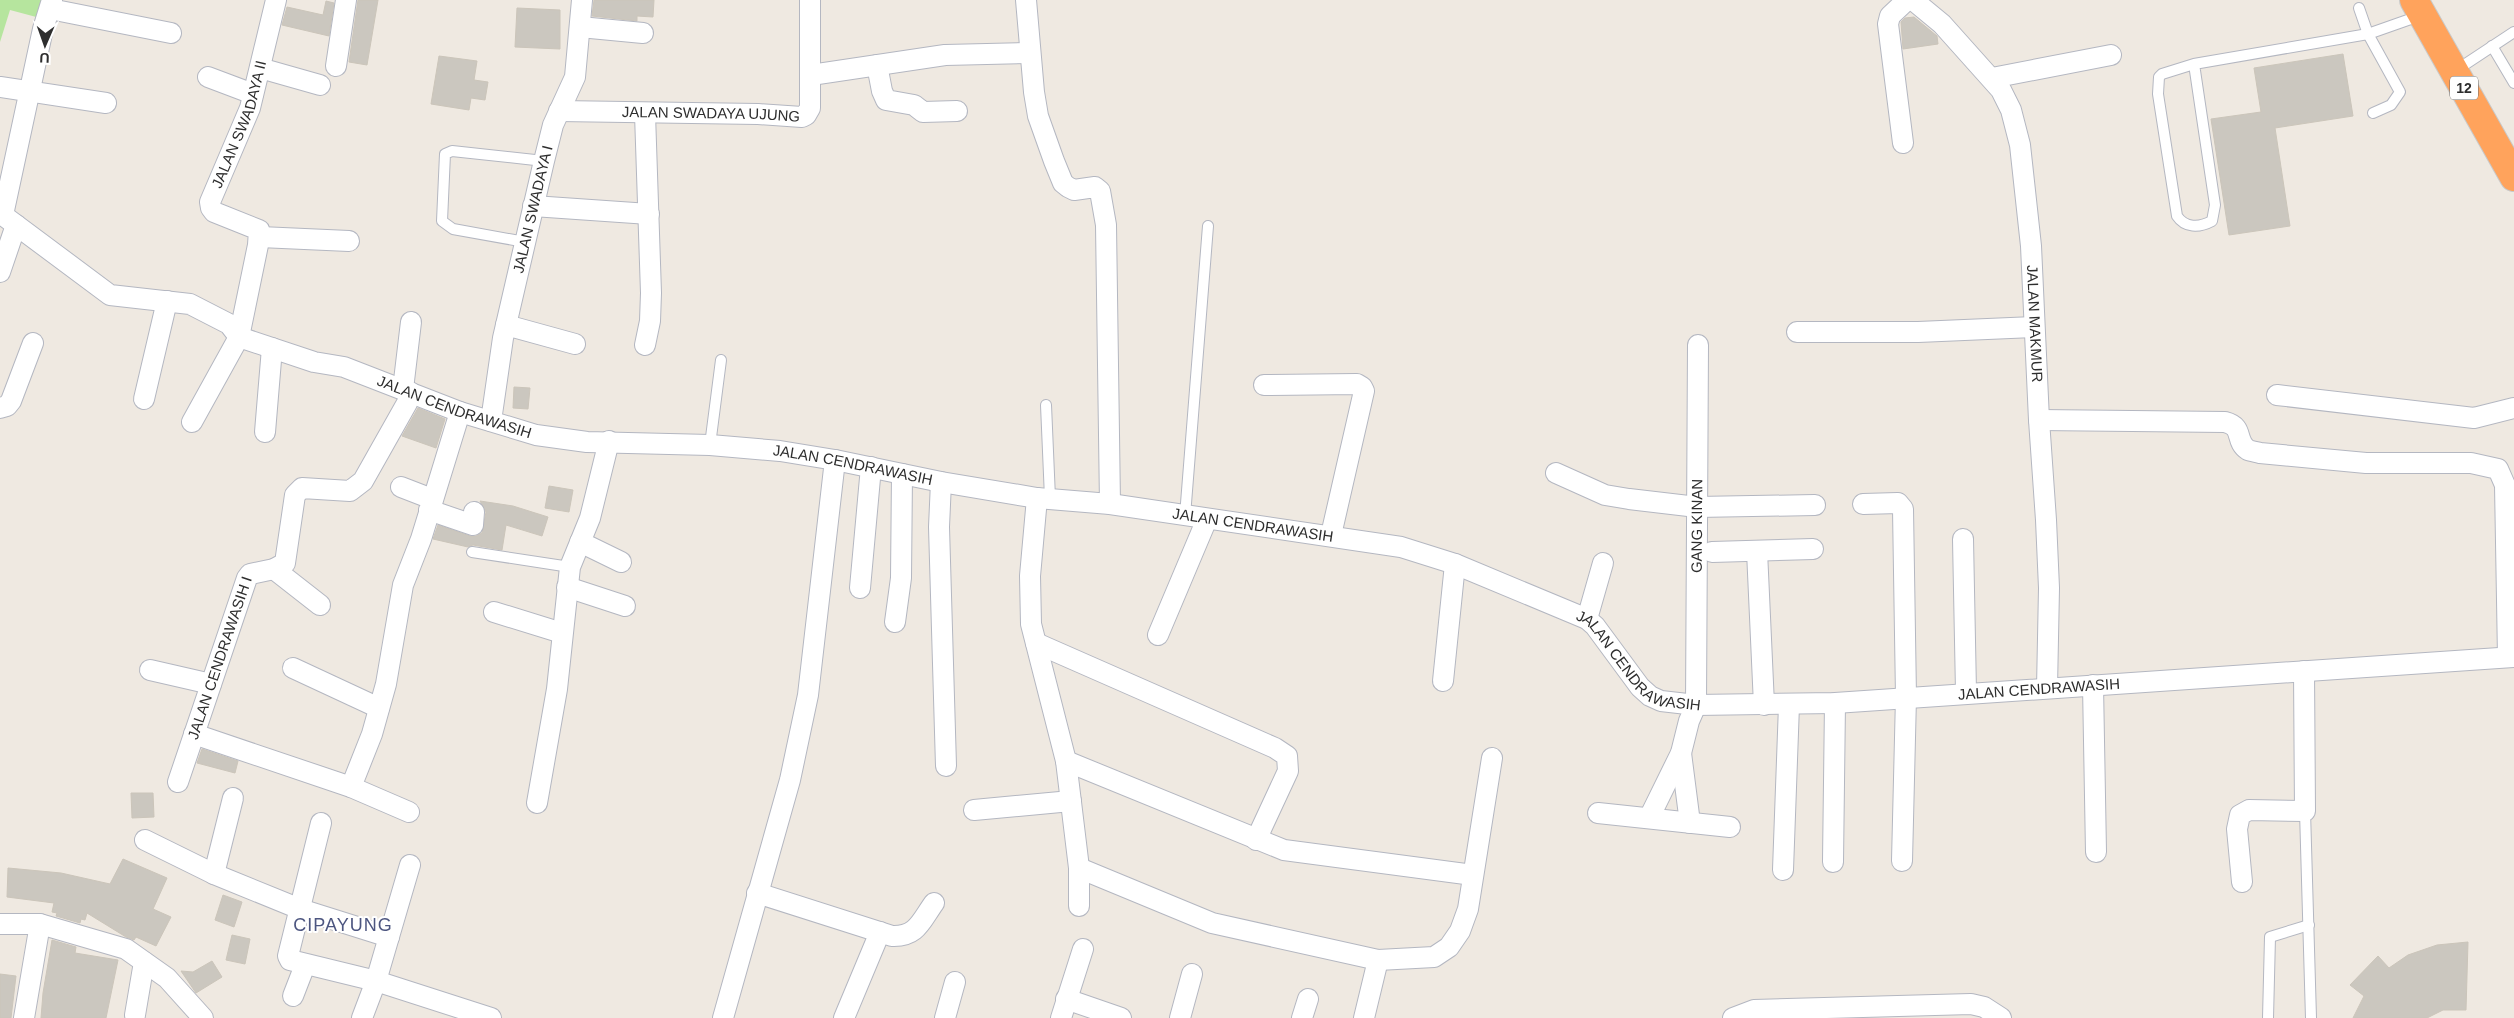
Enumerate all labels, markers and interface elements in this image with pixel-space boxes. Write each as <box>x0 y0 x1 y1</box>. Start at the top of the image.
north arrow <box>20 20 70 70</box>
text: U <box>39 50 50 66</box>
street label: JALAN SWADAYA II <box>208 59 269 191</box>
road number: 12 <box>2450 76 2478 100</box>
street label: JALAN SWADAYA UJUNG <box>622 103 801 125</box>
street label: JALAN SWADAYA I <box>509 143 556 275</box>
street label: JALAN MAKMUR <box>2024 264 2046 383</box>
street label: JALAN CENDRAWASIH <box>375 372 534 441</box>
street label: JALAN CENDRAWASIH <box>772 441 934 488</box>
street label: GANG KINAN <box>1688 479 1705 573</box>
street label: JALAN CENDRAWASIH <box>1171 504 1335 545</box>
street label: JALAN CENDRAWASIH I <box>184 574 255 741</box>
street label: JALAN CENDRAWASIH <box>1574 607 1702 713</box>
street label: JALAN CENDRAWASIH <box>1957 675 2121 703</box>
district label: CIPAYUNG <box>293 915 393 935</box>

